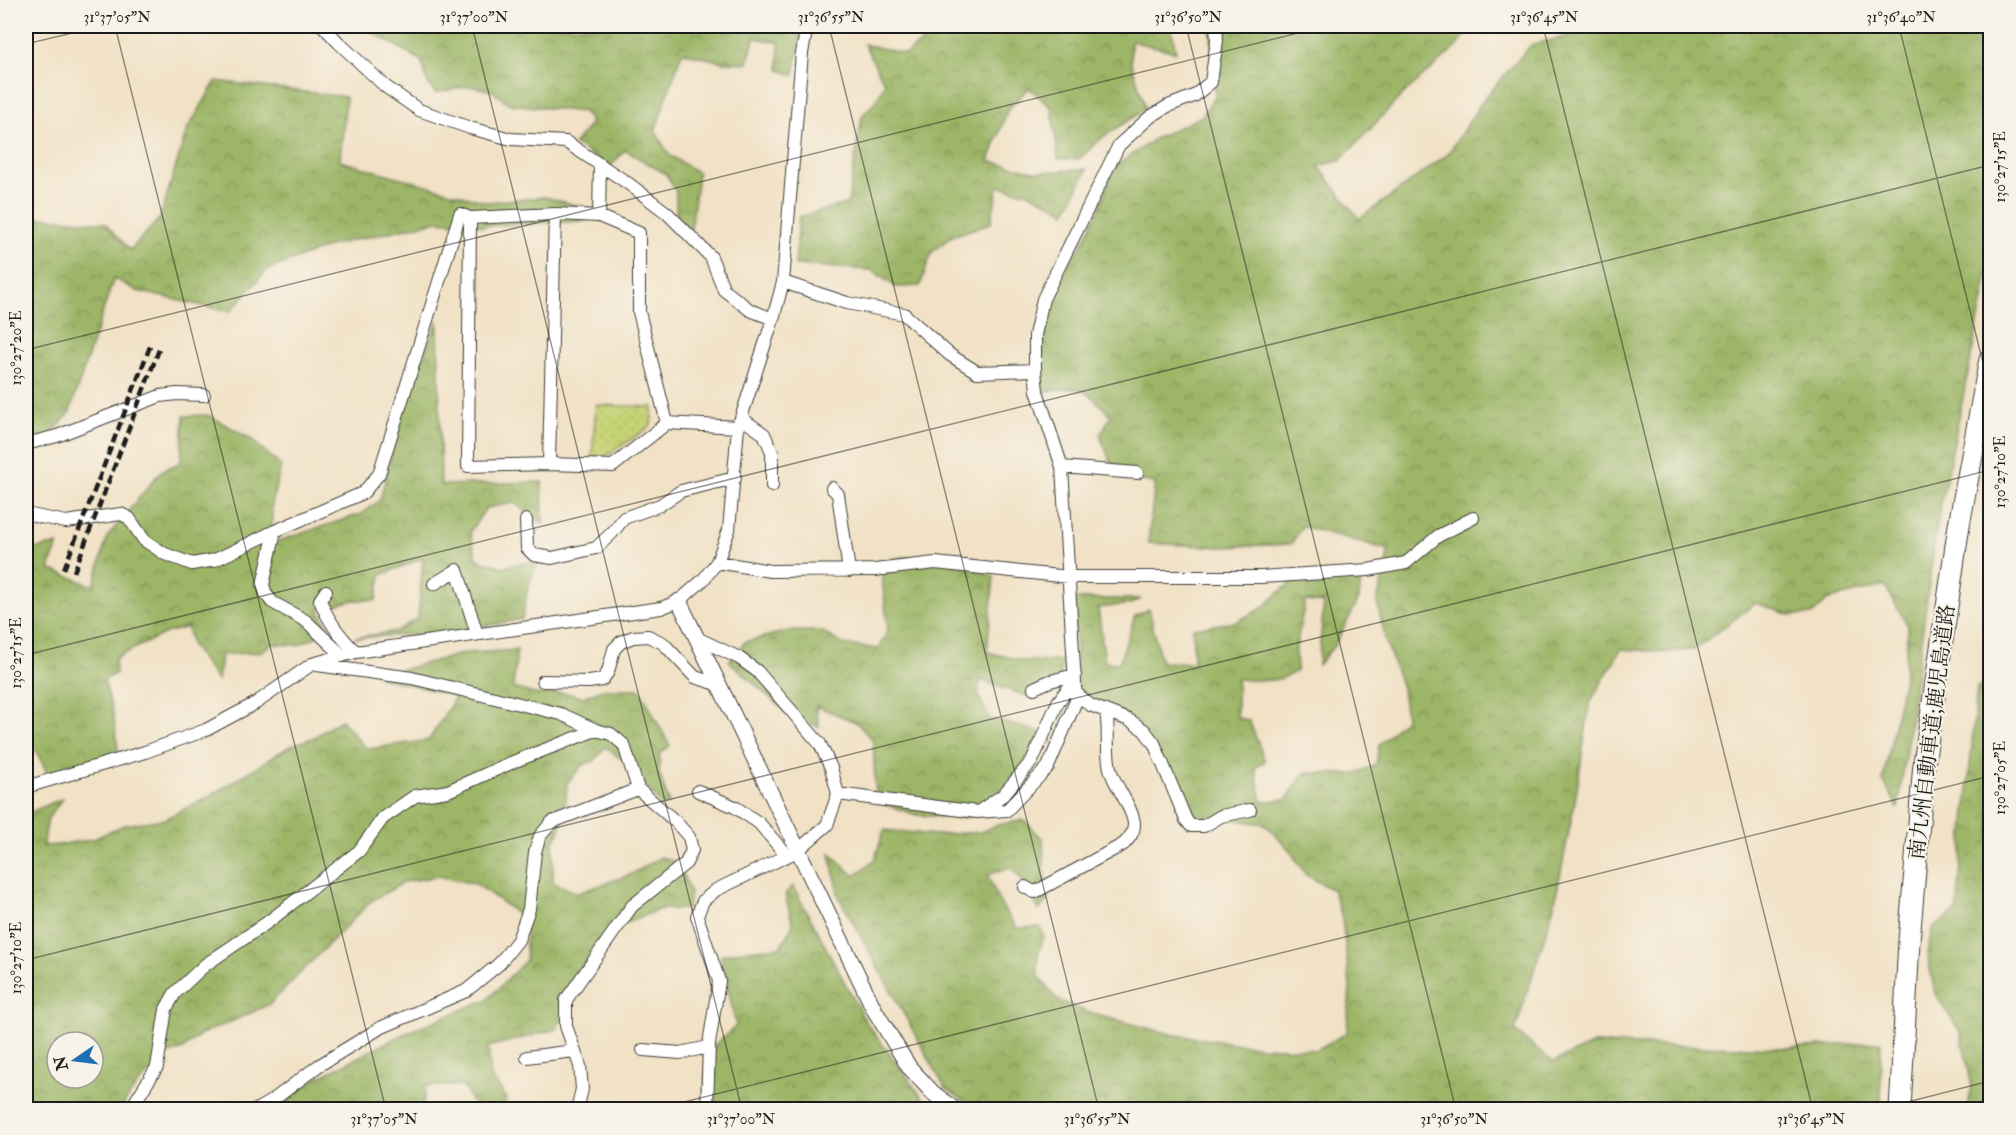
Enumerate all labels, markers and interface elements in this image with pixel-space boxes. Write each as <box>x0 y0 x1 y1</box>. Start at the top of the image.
text: 31°37'05"N <box>83 8 151 27</box>
text: 31°37'00"N <box>440 8 509 27</box>
text: 31°36'55"N <box>798 8 865 27</box>
text: 31°36'50"N <box>1154 8 1222 27</box>
text: 31°36'45"N <box>1510 8 1579 27</box>
text: 31°36'40"N <box>1866 8 1936 27</box>
text: 130°27'15"E <box>1991 131 2010 203</box>
text: 130°27'20"E <box>7 310 26 386</box>
text: 130°27'10"E <box>1991 435 2010 508</box>
street label: 南九州自動車道;鹿児島道路 <box>1903 603 1961 861</box>
text: 130°27'15"E <box>7 617 26 689</box>
text: 130°27'05"E <box>1991 741 2010 815</box>
text: 130°27'10"E <box>7 921 26 994</box>
north arrow <box>45 1030 105 1090</box>
text: N <box>50 1053 73 1074</box>
text: 31°37'05"N <box>350 1110 418 1129</box>
text: 31°37'00"N <box>707 1110 776 1129</box>
text: 31°36'55"N <box>1064 1110 1131 1129</box>
text: 31°36'50"N <box>1420 1110 1488 1129</box>
text: 31°36'45"N <box>1777 1110 1846 1129</box>

